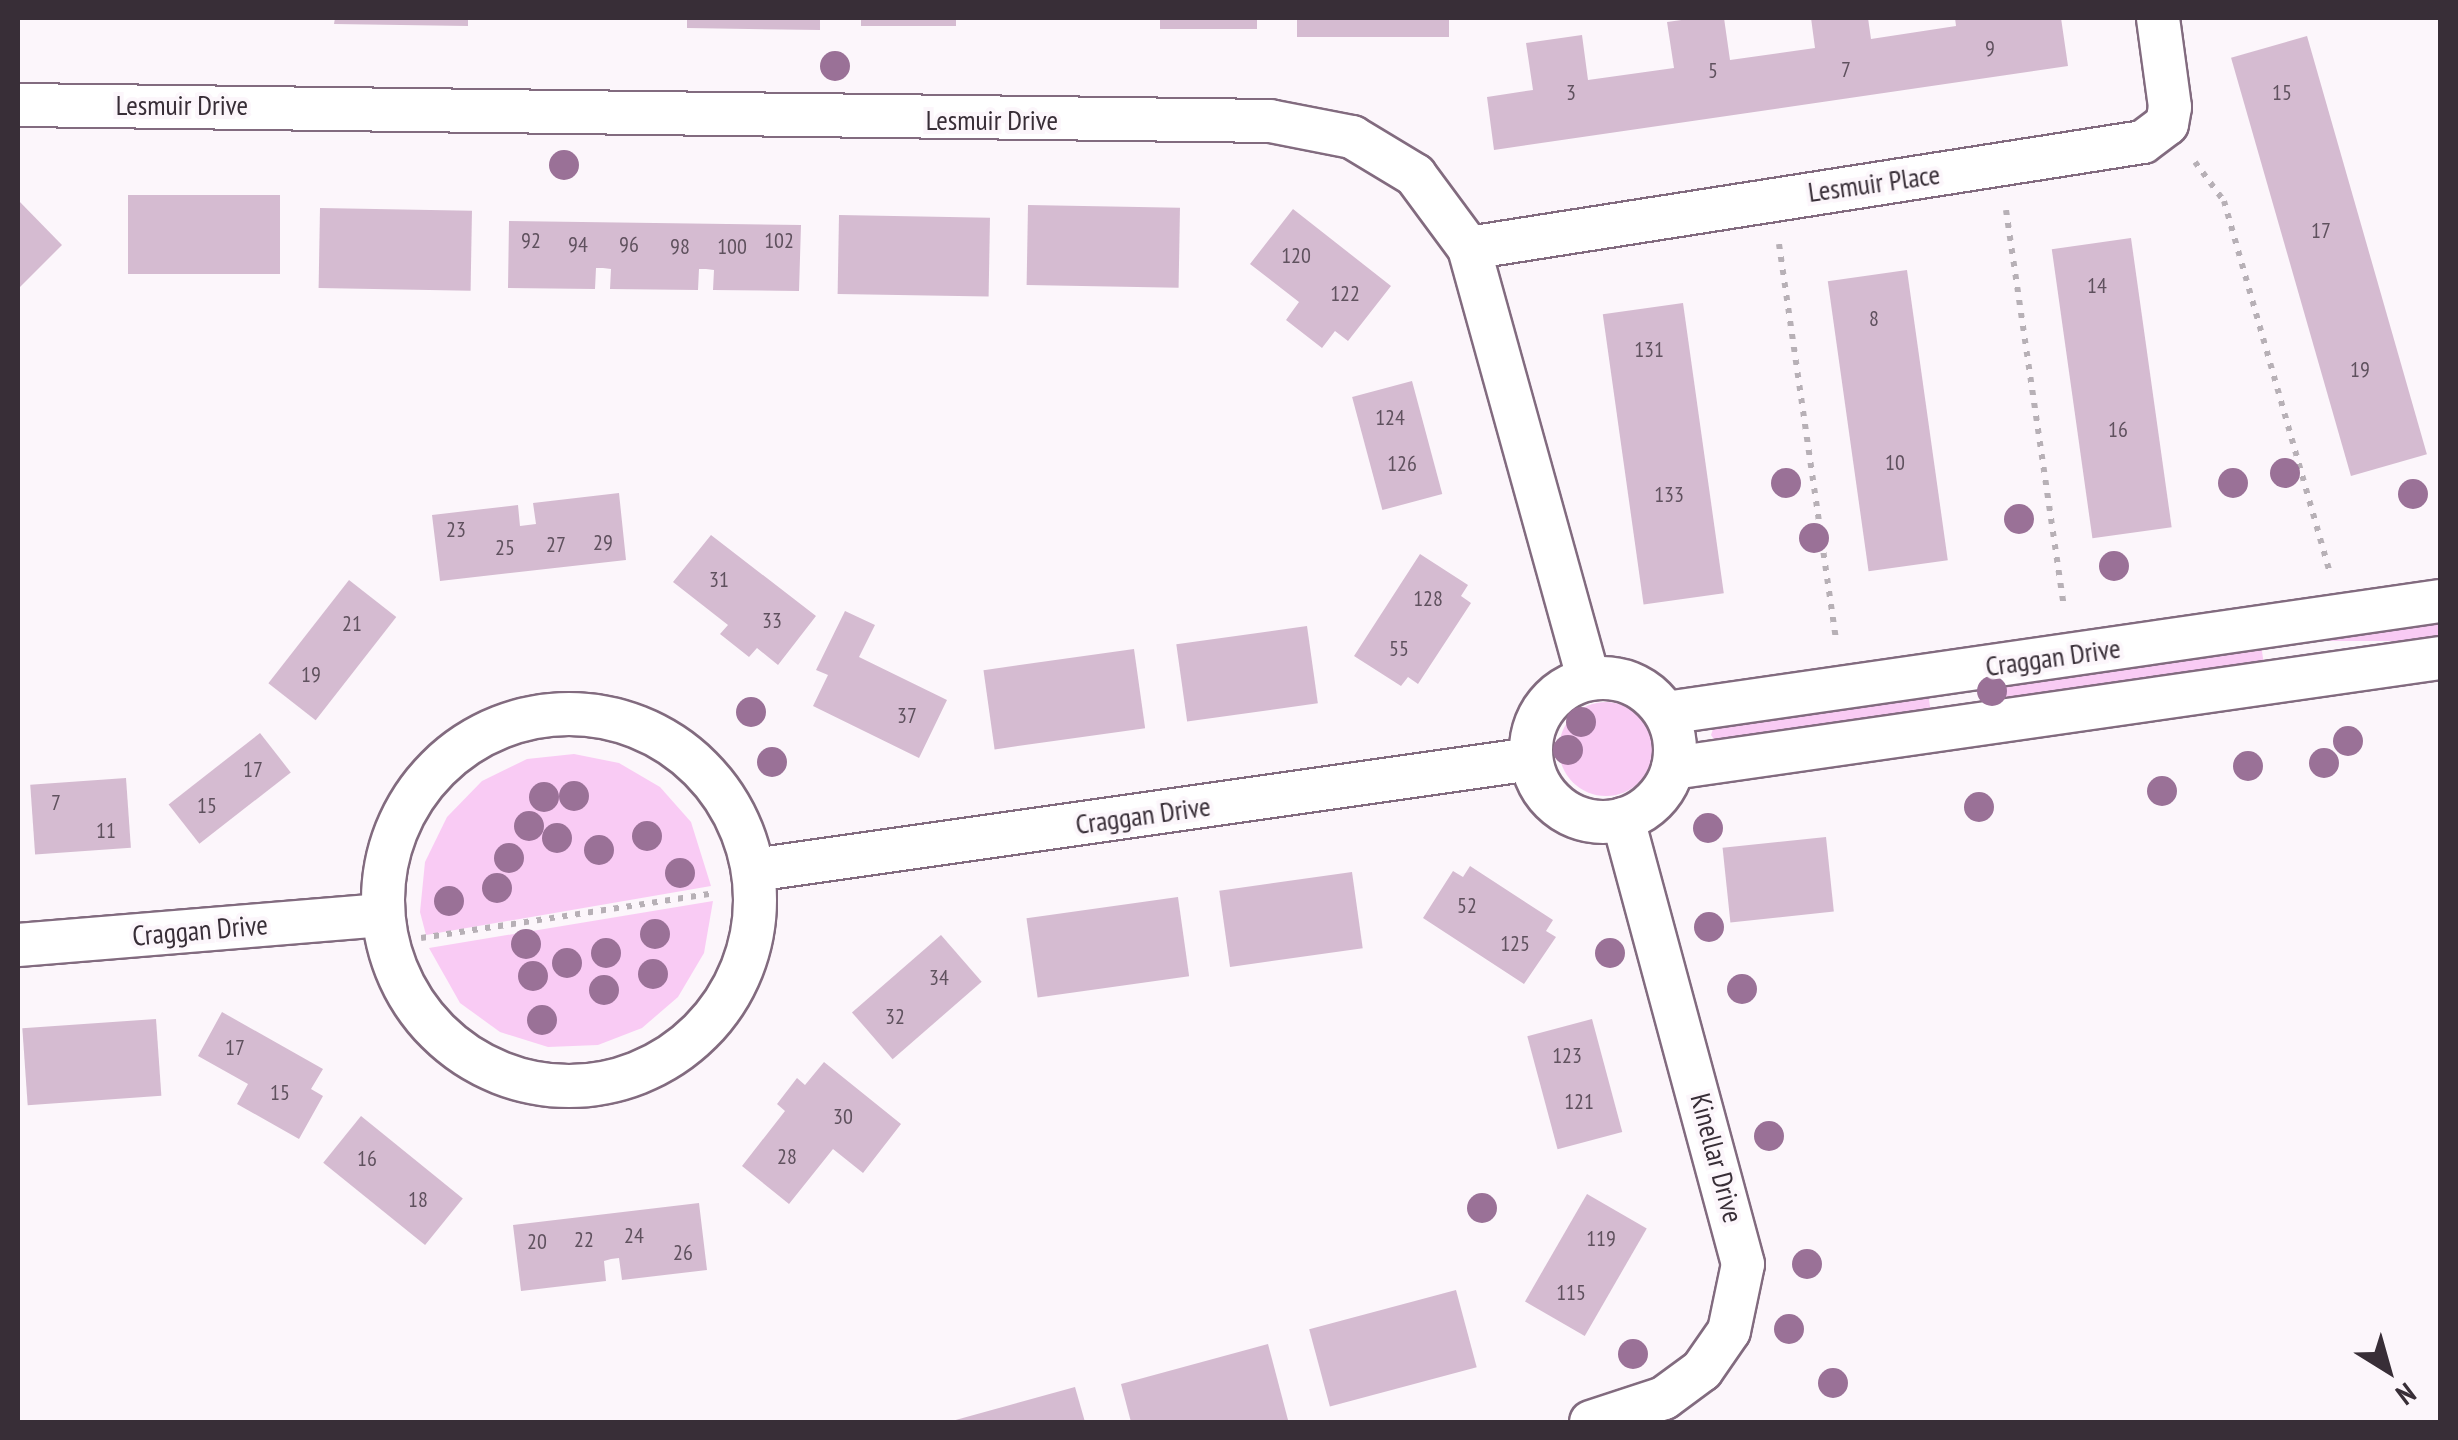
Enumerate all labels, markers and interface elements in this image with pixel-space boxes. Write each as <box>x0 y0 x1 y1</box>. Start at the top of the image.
house number: 9 <box>1985 36 1995 62</box>
house number: 7 <box>1841 57 1851 83</box>
house number: 5 <box>1708 58 1718 84</box>
house number: 3 <box>1566 80 1576 106</box>
house number: 15 <box>2272 80 2292 106</box>
street label: Lesmuir Drive <box>116 88 248 122</box>
street label: Lesmuir Drive <box>926 103 1058 137</box>
street label: Lesmuir Place <box>1806 157 1942 209</box>
house number: 17 <box>2311 218 2331 244</box>
house number: 92 <box>521 228 541 254</box>
house number: 102 <box>764 228 794 254</box>
house number: 94 <box>568 232 588 258</box>
house number: 96 <box>619 232 639 258</box>
house number: 98 <box>670 234 690 260</box>
house number: 100 <box>717 234 747 260</box>
house number: 120 <box>1281 243 1311 269</box>
house number: 14 <box>2087 273 2107 299</box>
house number: 122 <box>1330 281 1360 307</box>
house number: 8 <box>1869 306 1879 332</box>
house number: 131 <box>1634 337 1664 363</box>
house number: 19 <box>2350 357 2370 383</box>
house number: 124 <box>1375 405 1405 431</box>
house number: 16 <box>2108 417 2128 443</box>
house number: 10 <box>1885 450 1905 476</box>
house number: 126 <box>1387 451 1417 477</box>
house number: 133 <box>1654 482 1684 508</box>
house number: 23 <box>446 517 466 543</box>
house number: 29 <box>593 530 613 556</box>
house number: 27 <box>546 532 566 558</box>
house number: 25 <box>495 535 515 561</box>
house number: 31 <box>709 567 729 593</box>
house number: 128 <box>1413 586 1443 612</box>
house number: 33 <box>762 608 782 634</box>
house number: 21 <box>342 611 362 637</box>
street label: Craggan Drive <box>1983 631 2123 683</box>
house number: 55 <box>1389 636 1409 662</box>
house number: 19 <box>301 662 321 688</box>
house number: 37 <box>897 703 917 729</box>
house number: 17 <box>243 757 263 783</box>
street label: Craggan Drive <box>1073 789 1213 841</box>
house number: 7 <box>51 790 61 816</box>
house number: 15 <box>197 793 217 819</box>
house number: 11 <box>96 818 116 844</box>
house number: 52 <box>1457 893 1477 919</box>
street label: Craggan Drive <box>131 907 269 953</box>
house number: 125 <box>1500 931 1530 957</box>
house number: 34 <box>929 965 949 991</box>
house number: 32 <box>885 1004 905 1030</box>
house number: 17 <box>225 1035 245 1061</box>
house number: 123 <box>1552 1043 1582 1069</box>
house number: 15 <box>270 1080 290 1106</box>
house number: 121 <box>1564 1089 1594 1115</box>
street label: Kinellar Drive <box>1684 1090 1750 1226</box>
house number: 30 <box>833 1104 853 1130</box>
house number: 28 <box>777 1144 797 1170</box>
house number: 16 <box>357 1146 377 1172</box>
house number: 18 <box>408 1187 428 1213</box>
house number: 24 <box>624 1223 644 1249</box>
house number: 119 <box>1586 1226 1616 1252</box>
house number: 22 <box>574 1227 594 1253</box>
house number: 20 <box>527 1229 547 1255</box>
house number: 26 <box>673 1240 693 1266</box>
house number: 115 <box>1556 1280 1586 1306</box>
north arrow <box>2338 1320 2438 1420</box>
text: N <box>2389 1375 2424 1414</box>

